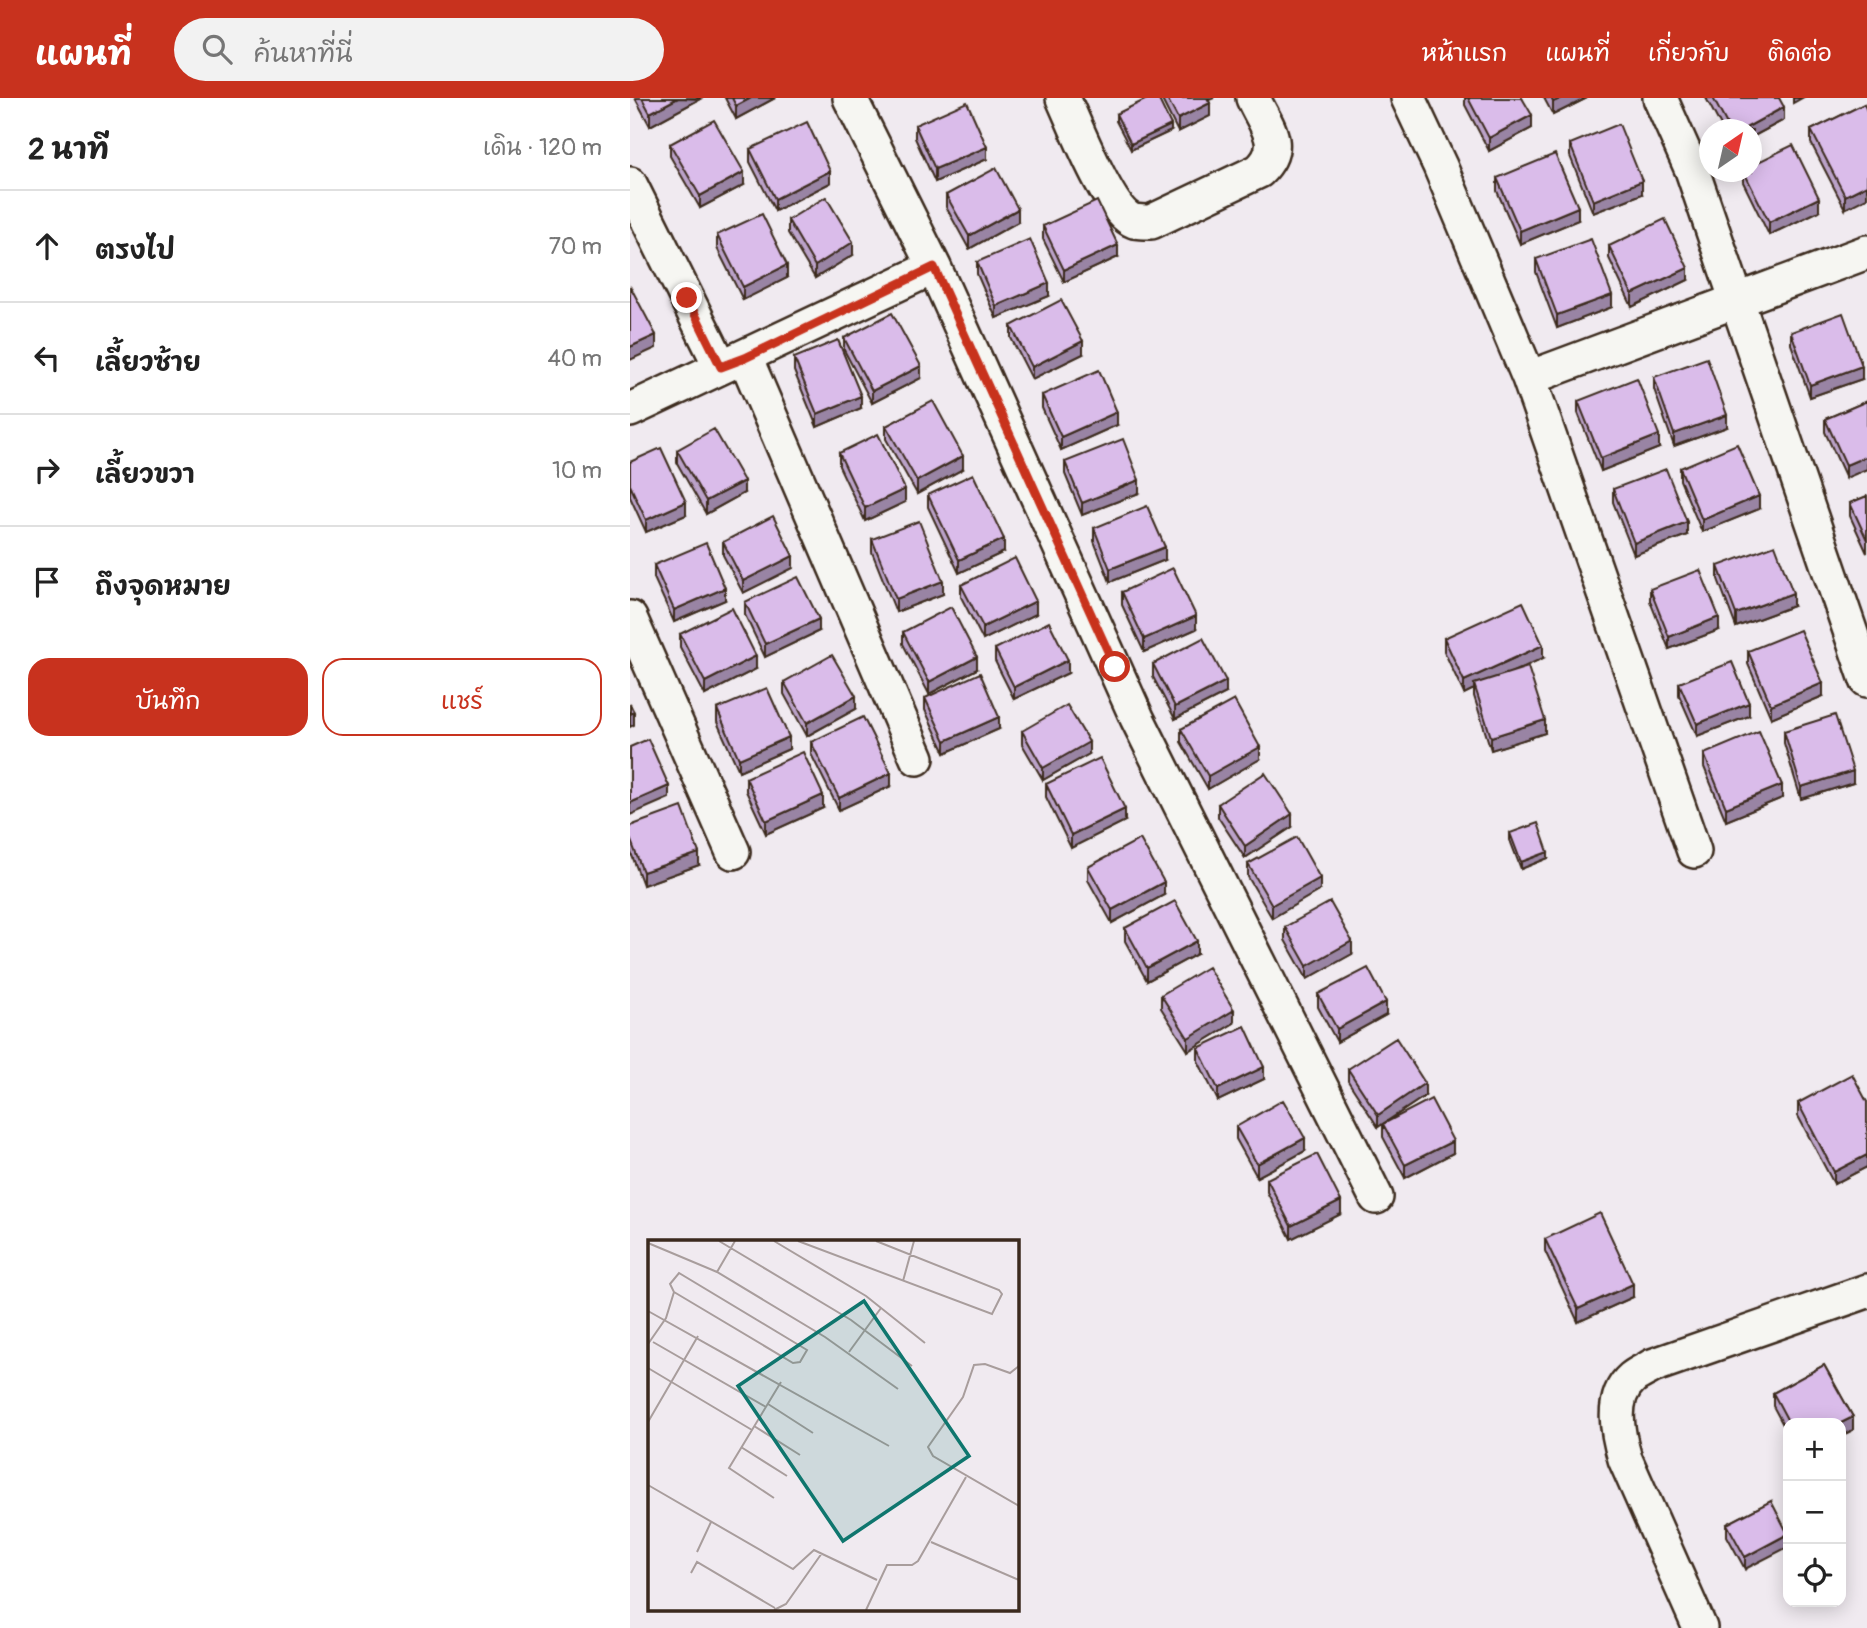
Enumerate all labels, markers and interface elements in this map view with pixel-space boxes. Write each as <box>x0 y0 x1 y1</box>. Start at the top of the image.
search box <box>174 18 664 81</box>
icon: search <box>198 30 236 68</box>
text: แผนที่ <box>35 34 132 75</box>
text: ค้นหาที่นี่ <box>254 38 353 70</box>
text: หน้าแรก <box>1422 39 1507 68</box>
text: แผนที่ <box>1545 39 1610 68</box>
text: เกี่ยวกับ <box>1648 39 1730 68</box>
text: ติดต่อ <box>1768 39 1832 68</box>
north arrow <box>1699 119 1762 182</box>
text: 2 นาที <box>28 131 109 168</box>
text: เดิน · 120 m <box>483 133 602 162</box>
icon: ahead <box>28 227 66 265</box>
text: 70 m <box>549 232 602 261</box>
text: ตรงไป <box>95 235 175 267</box>
route end <box>671 282 702 313</box>
icon: left <box>28 339 66 377</box>
text: 40 m <box>548 344 602 373</box>
text: เลี้ยวซ้าย <box>95 347 201 379</box>
icon: right <box>28 451 66 489</box>
text: 10 m <box>552 456 602 485</box>
text: เลี้ยวขวา <box>95 459 195 491</box>
icon: arrive <box>28 563 66 601</box>
text: ถึงจุดหมาย <box>95 571 231 603</box>
route start <box>1099 651 1130 682</box>
button: บันทึก <box>28 658 308 736</box>
button: แชร์ <box>322 658 602 736</box>
inset map <box>648 1240 1018 1610</box>
map controls <box>1783 1418 1846 1607</box>
button: + <box>1783 1418 1846 1481</box>
button: − <box>1783 1481 1846 1544</box>
button: locate <box>1783 1544 1846 1607</box>

